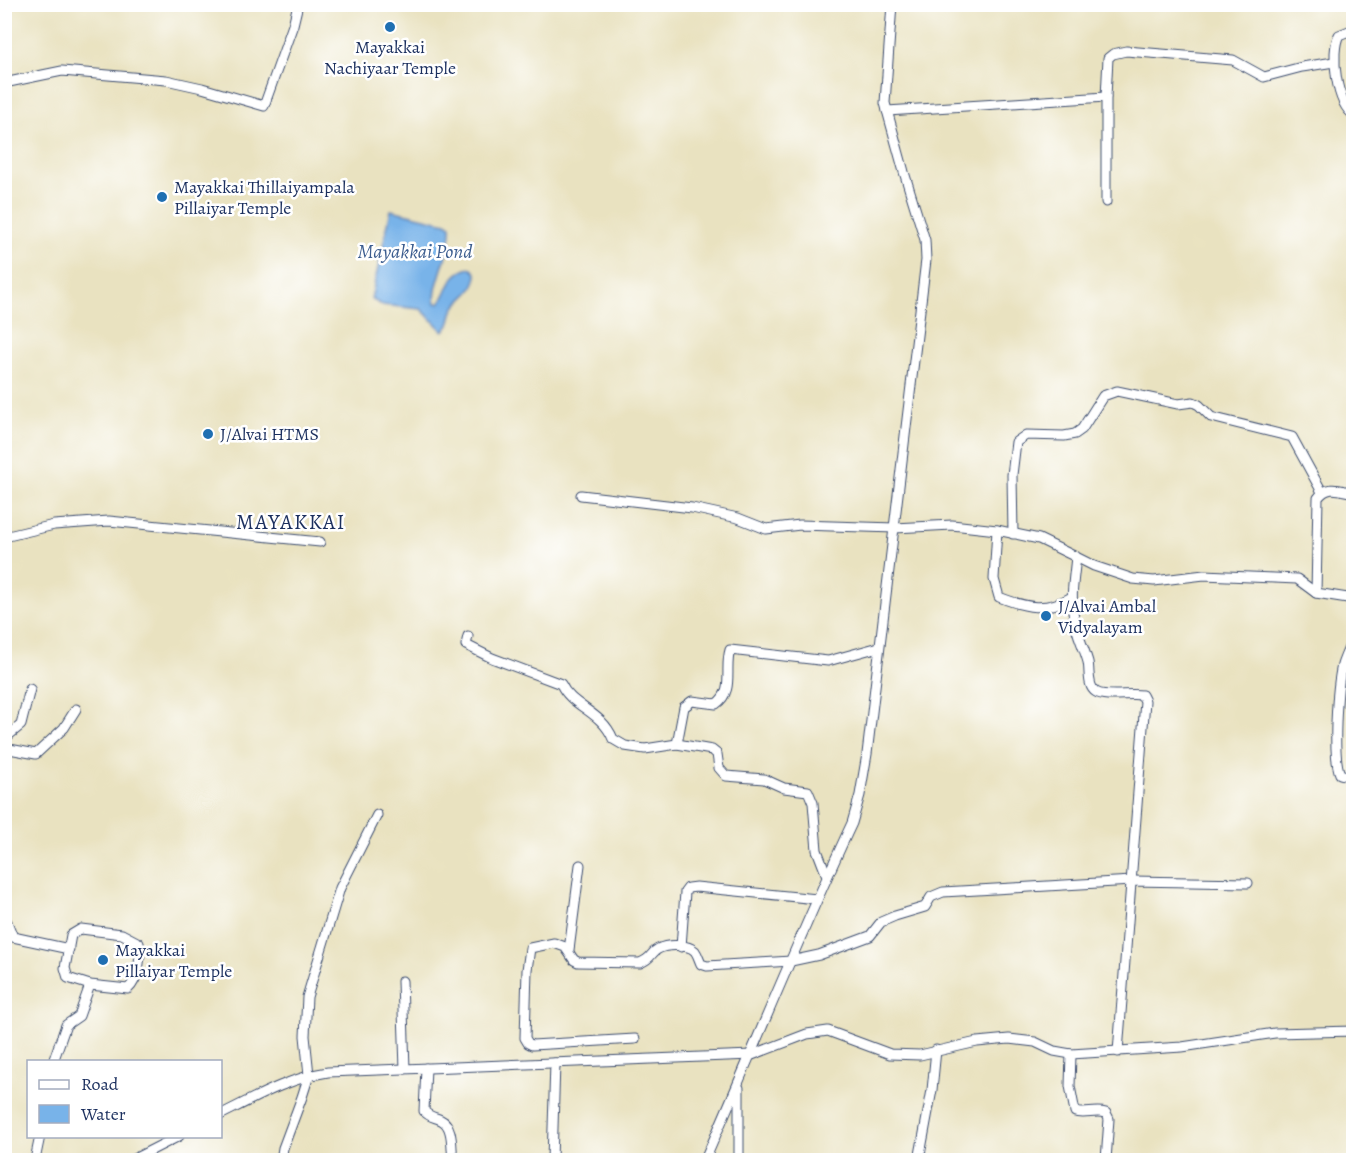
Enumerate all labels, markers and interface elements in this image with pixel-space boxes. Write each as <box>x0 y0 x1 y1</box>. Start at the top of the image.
marker: Mayakkai Nachiyaar Temple <box>383 20 397 34</box>
place label: Mayakkai Nachiyaar Temple <box>324 35 456 80</box>
place label: Mayakkai Thillaiyampala Pillaiyar Temple <box>174 175 355 220</box>
marker: Mayakkai Thillaiyampala Pillaiyar Temple <box>155 190 169 204</box>
water label: Mayakkai Pond <box>358 238 473 265</box>
place label: J/Alvai HTMS <box>220 422 319 446</box>
marker: J/Alvai HTMS <box>201 427 215 441</box>
district label: MAYAKKAI <box>236 508 346 536</box>
place label: J/Alvai Ambal Vidyalayam <box>1057 594 1157 639</box>
marker: J/Alvai Ambal Vidyalayam <box>1039 609 1053 623</box>
place label: Mayakkai Pillaiyar Temple <box>115 938 232 983</box>
marker: Mayakkai Pillaiyar Temple <box>96 953 110 967</box>
legend <box>27 1060 222 1138</box>
text: Road <box>81 1072 119 1096</box>
text: Water <box>80 1102 126 1126</box>

